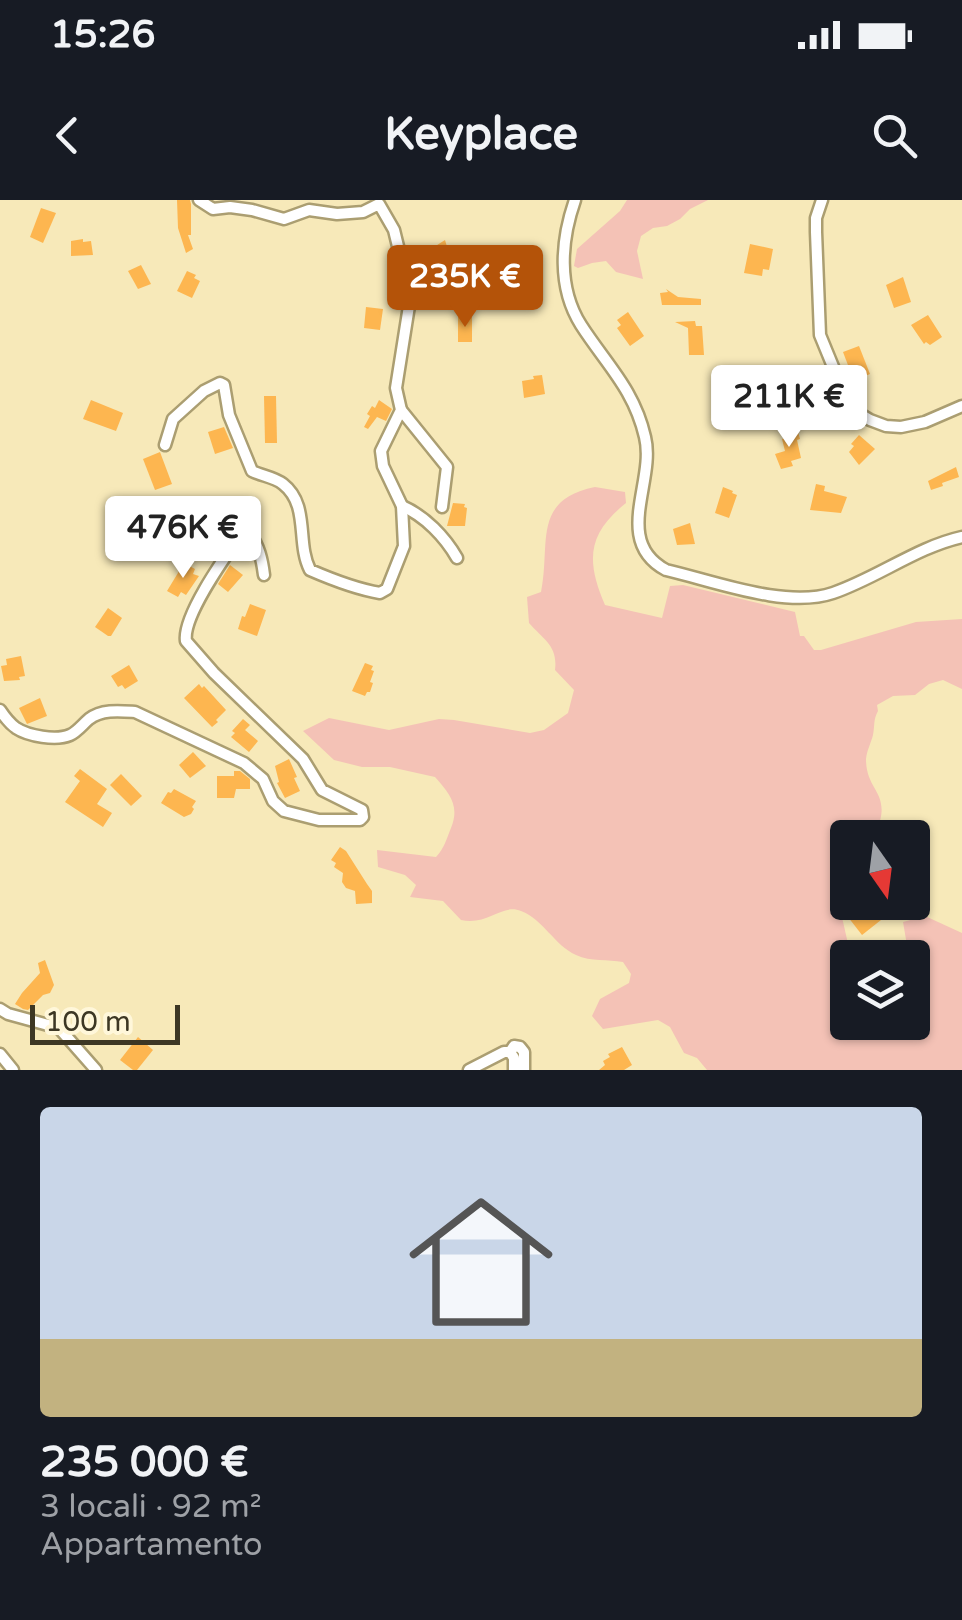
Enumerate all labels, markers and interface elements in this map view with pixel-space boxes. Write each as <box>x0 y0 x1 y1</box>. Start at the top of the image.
text: 15:26 <box>50 12 155 58</box>
icon: back <box>40 108 95 163</box>
text: Keyplace <box>384 108 578 162</box>
icon: search <box>867 108 922 163</box>
pin: 235K € <box>384 245 546 330</box>
text: 235K € <box>409 258 521 296</box>
pin: 211K € <box>708 365 870 450</box>
text: 211K € <box>733 378 845 416</box>
pin: 476K € <box>102 496 264 581</box>
text: 476K € <box>127 509 239 547</box>
north arrow <box>830 820 930 920</box>
map controls <box>830 820 930 1040</box>
button: layers <box>830 940 930 1040</box>
scale bar <box>30 1000 180 1044</box>
text: 100 m <box>45 1005 131 1039</box>
icon: home <box>391 1172 571 1352</box>
text: 235 000 € <box>40 1437 249 1488</box>
text: 3 locali · 92 m² <box>40 1488 262 1526</box>
text: Appartamento <box>40 1526 263 1564</box>

